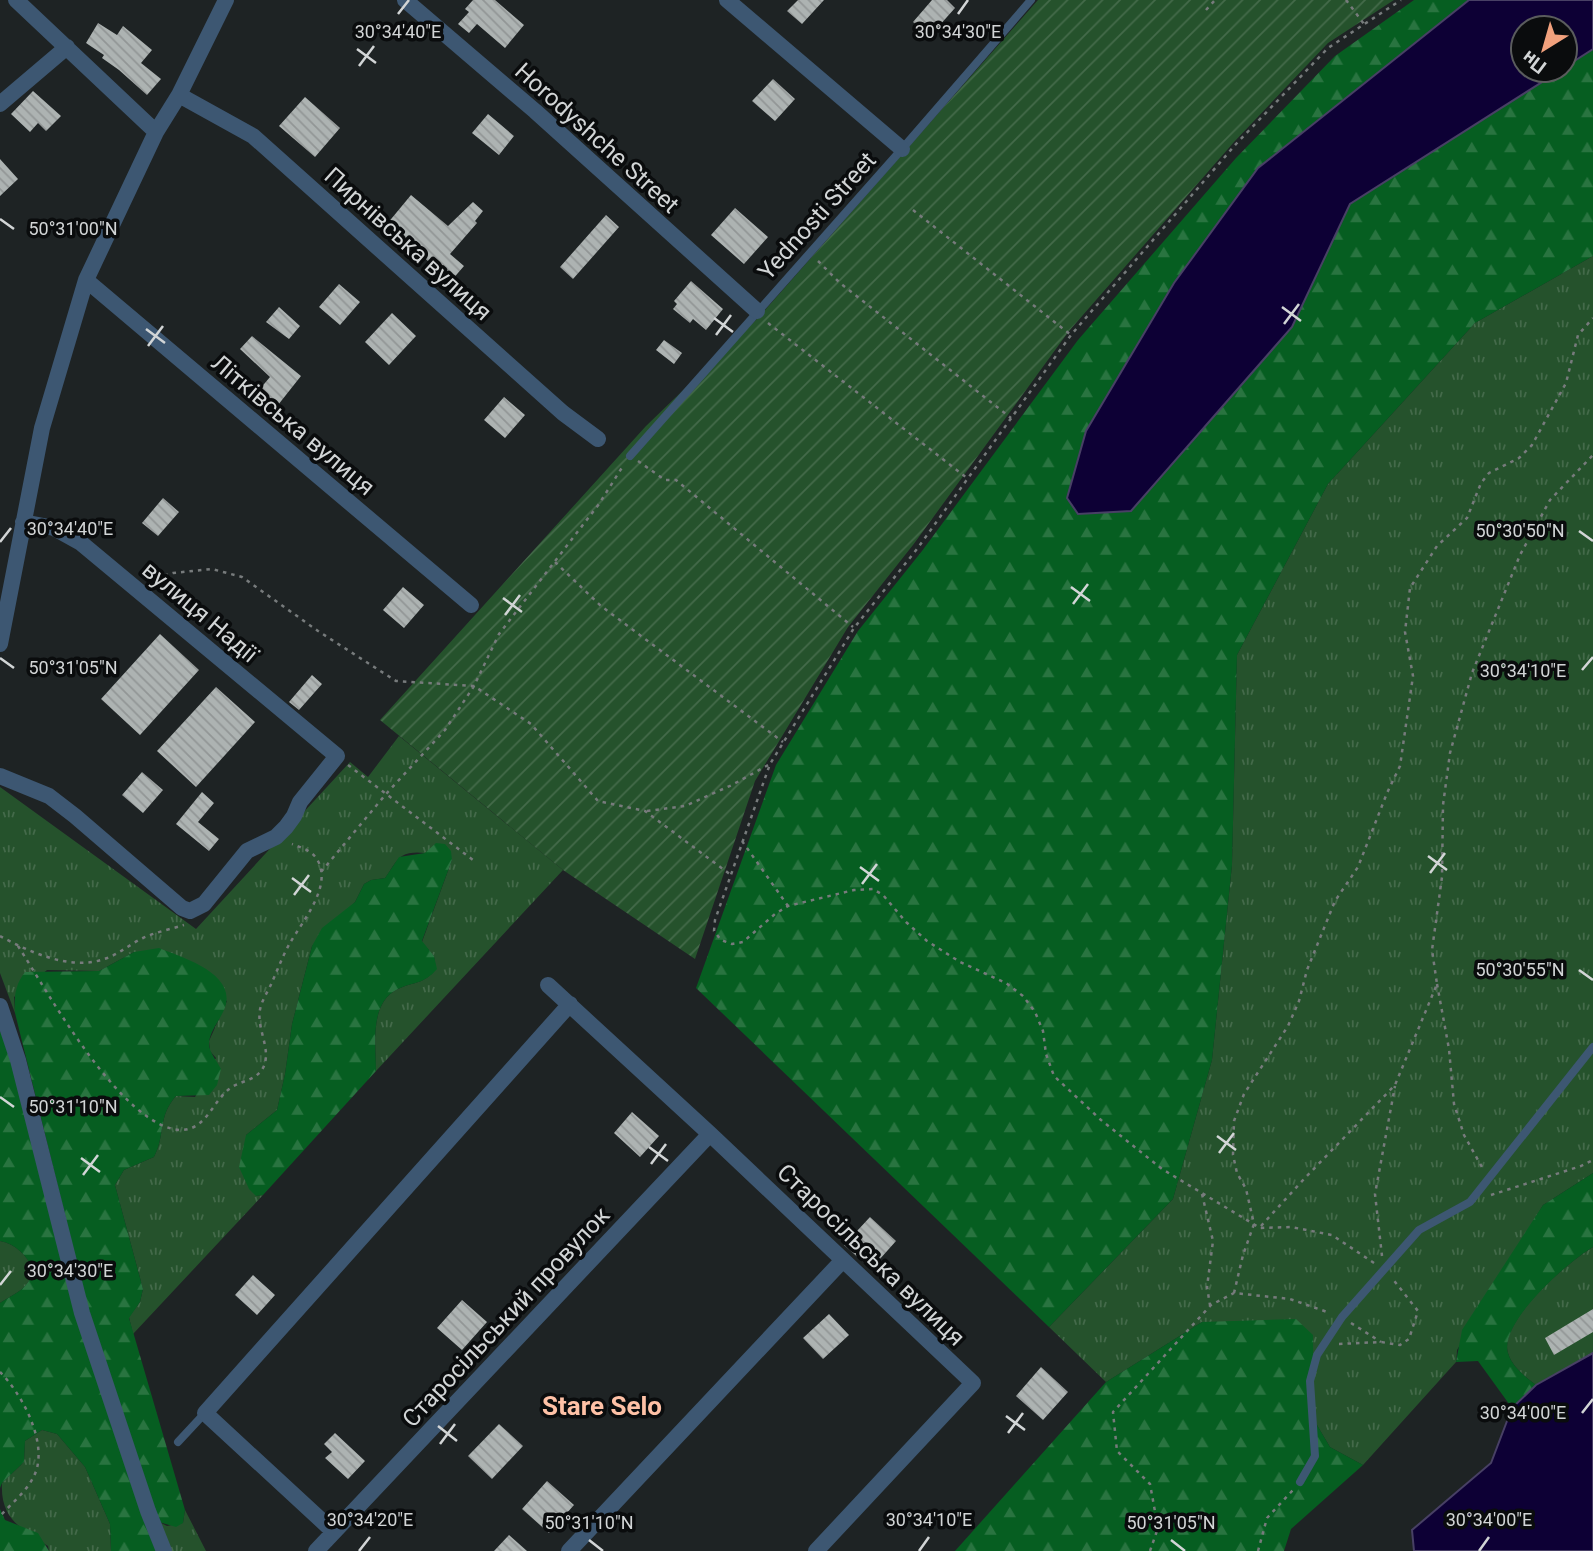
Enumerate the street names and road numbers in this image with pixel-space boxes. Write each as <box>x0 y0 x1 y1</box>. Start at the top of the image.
street label: Horodyshche Street <box>509 57 685 219</box>
street label: Yednosti Street <box>752 146 882 286</box>
street label: Пирнівська вулиця <box>319 162 497 326</box>
street label: Літківська вулиця <box>206 349 380 501</box>
street label: вулиця Надії <box>137 556 264 669</box>
street label: Старосільська вулиця <box>771 1158 971 1352</box>
street label: Старосільський провулок <box>397 1201 615 1433</box>

